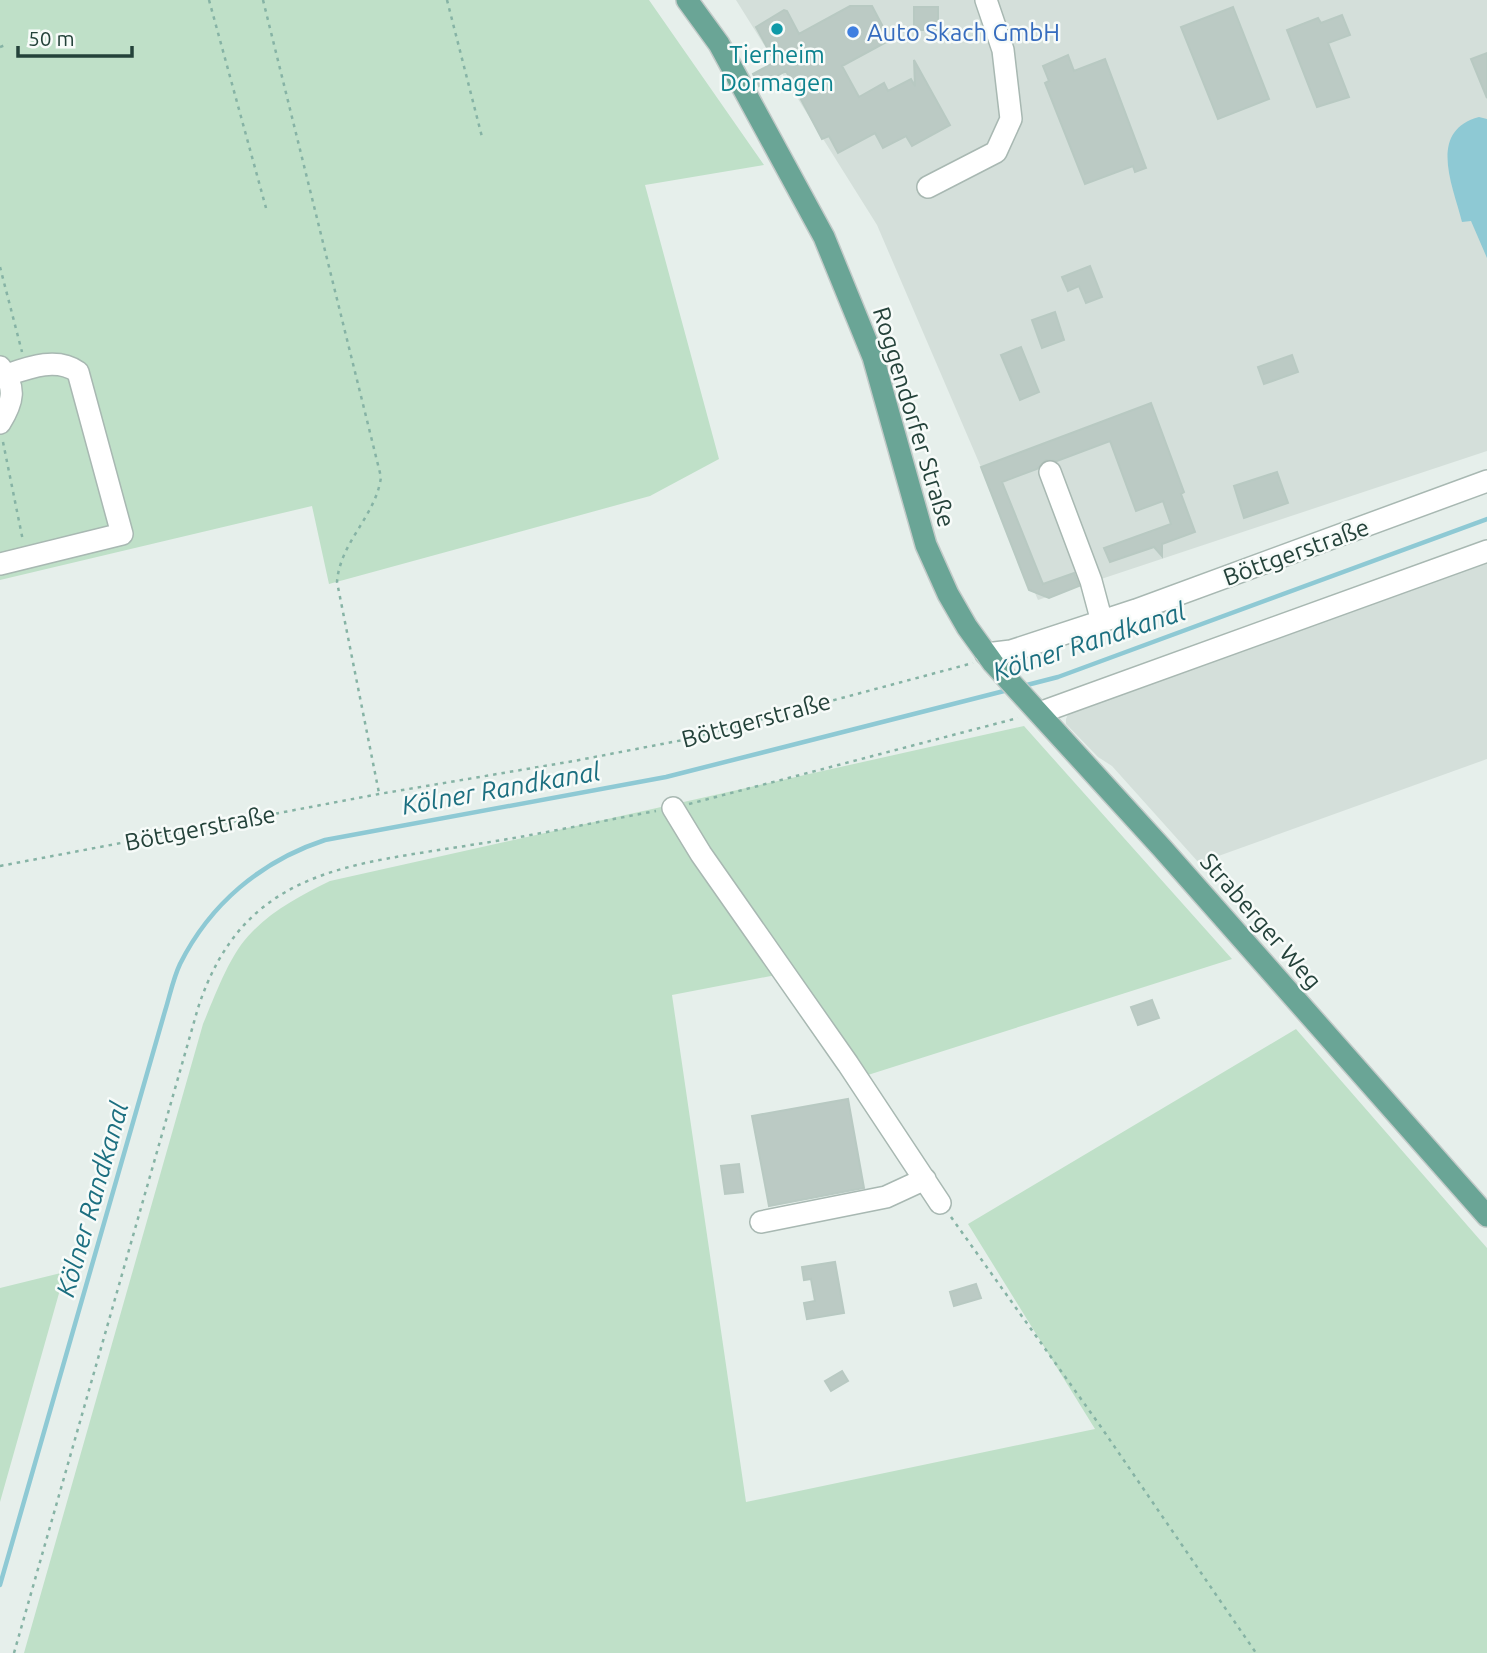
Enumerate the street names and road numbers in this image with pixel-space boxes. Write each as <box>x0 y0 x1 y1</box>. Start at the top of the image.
street label: Roggendorfer Straße <box>868 304 960 530</box>
street label: Böttgerstraße <box>1219 513 1373 591</box>
street label: Böttgerstraße <box>679 687 833 753</box>
street label: Böttgerstraße <box>122 800 278 856</box>
street label: Straberger Weg <box>1195 848 1327 994</box>

